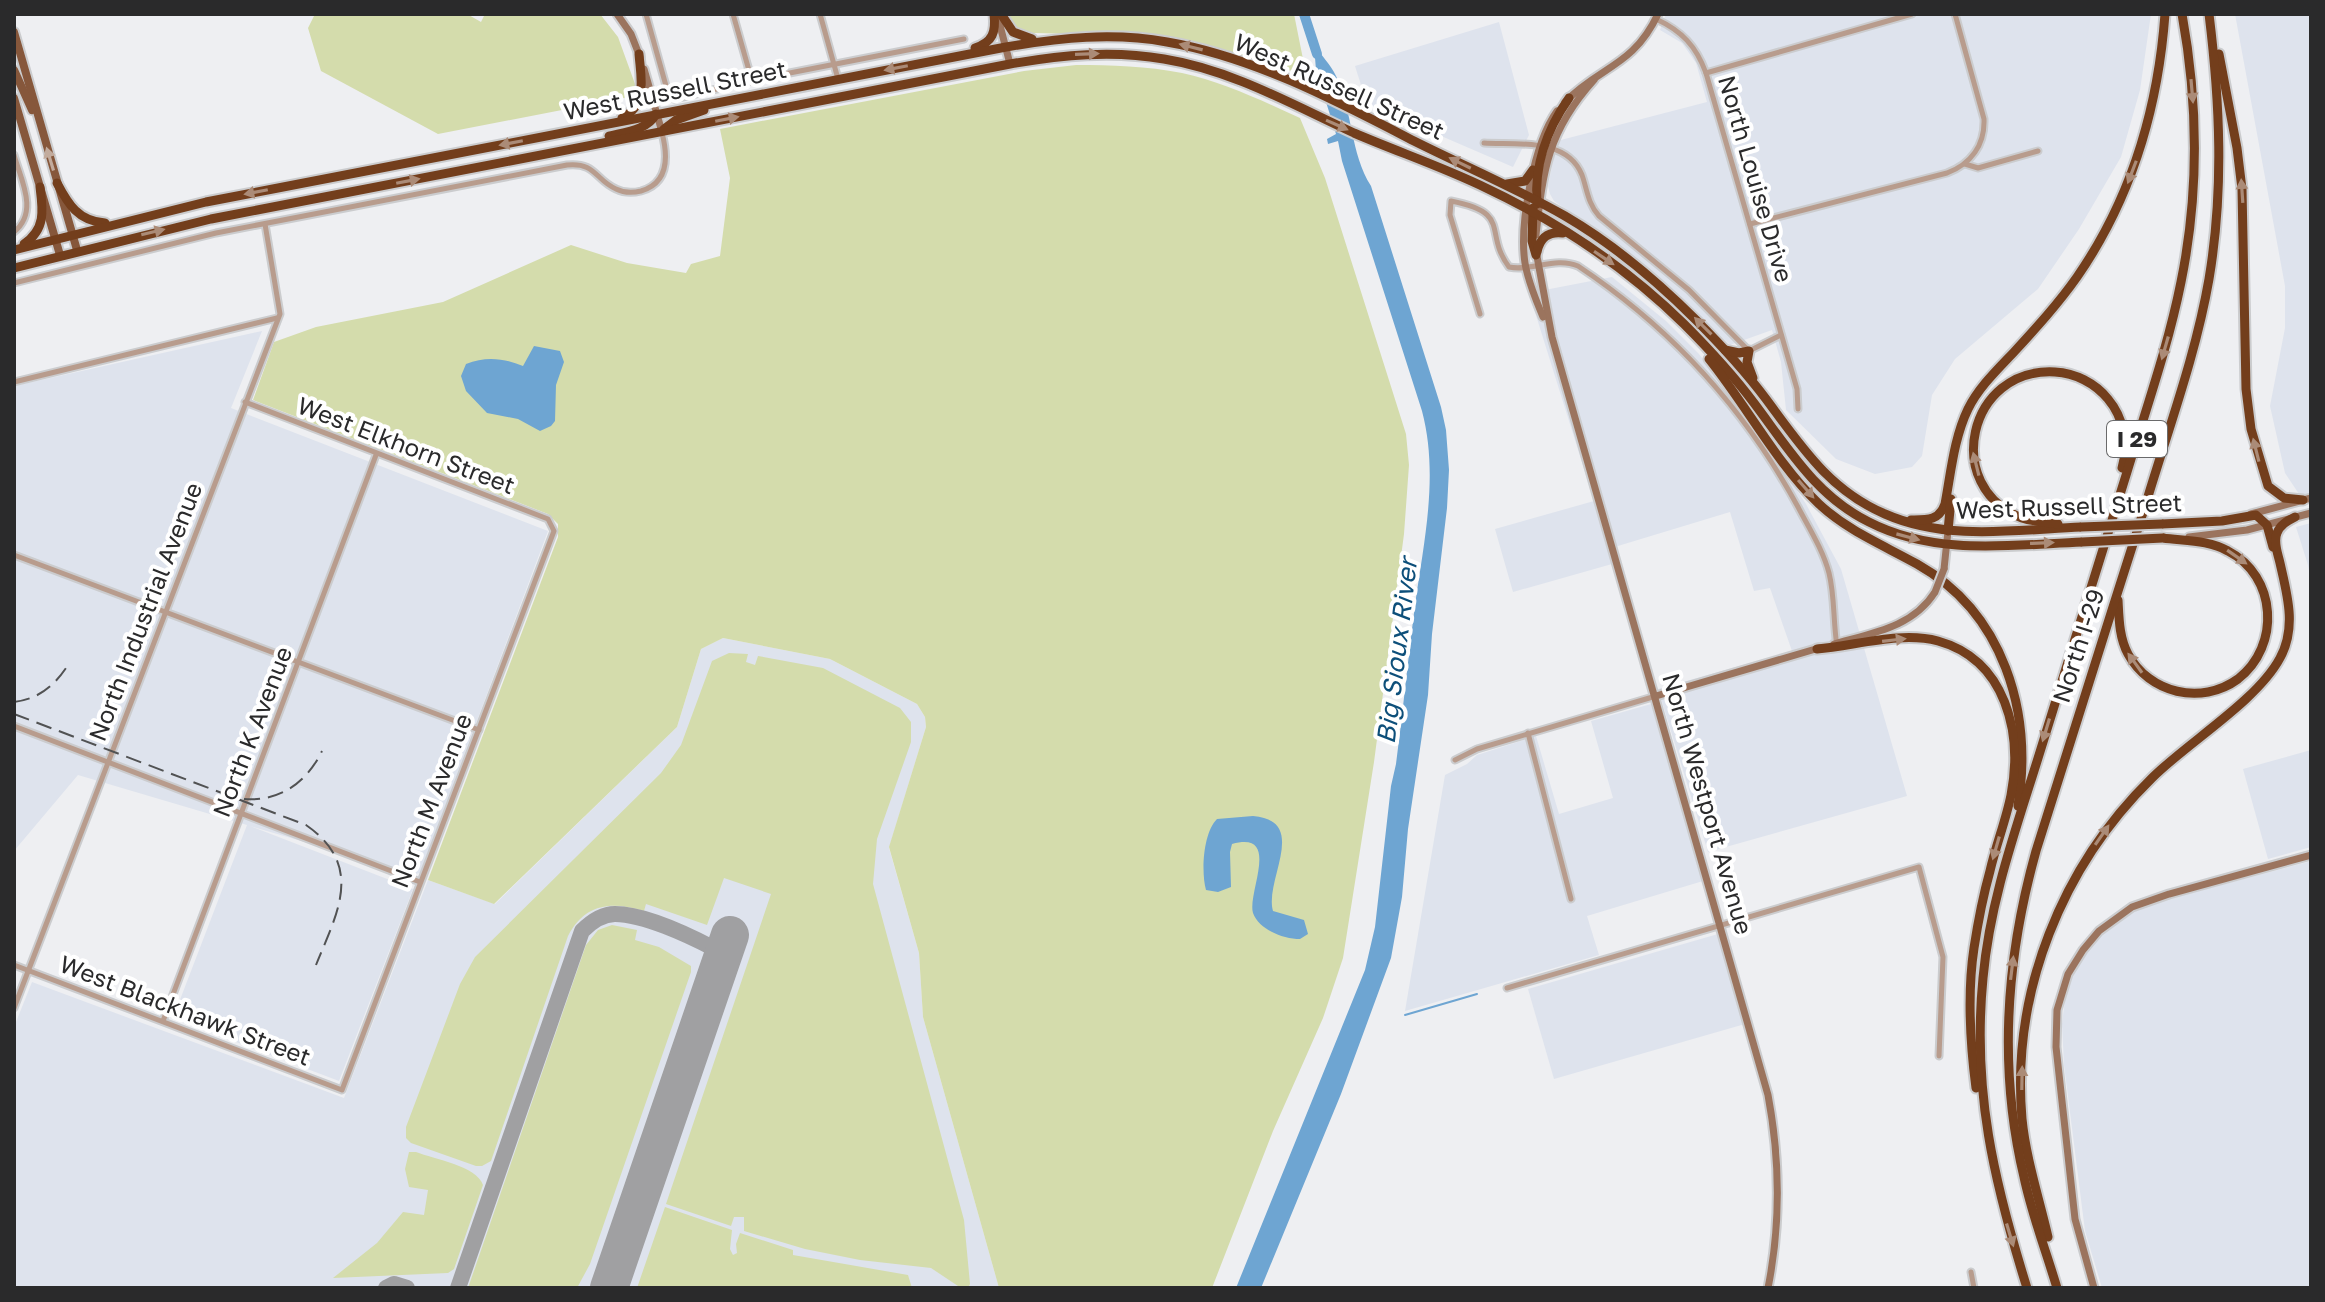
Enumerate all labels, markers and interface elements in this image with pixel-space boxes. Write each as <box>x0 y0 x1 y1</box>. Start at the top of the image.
street label: West Russell Street <box>1230 26 1449 145</box>
one-way arrow <box>1178 41 1203 53</box>
one-way arrow <box>1075 48 1100 61</box>
street label: West Russell Street <box>561 54 789 125</box>
one-way arrow <box>883 63 908 75</box>
street label: North Louise Drive <box>1713 72 1800 285</box>
one-way arrow <box>2186 79 2199 104</box>
one-way arrow <box>714 112 739 125</box>
one-way arrow <box>1325 118 1348 131</box>
one-way arrow <box>498 137 523 149</box>
one-way arrow <box>43 147 56 171</box>
one-way arrow <box>1448 156 1471 170</box>
one-way arrow <box>2125 160 2138 184</box>
one-way arrow <box>395 174 420 187</box>
one-way arrow <box>2235 178 2248 203</box>
one-way arrow <box>243 186 268 199</box>
one-way arrow <box>140 225 165 238</box>
one-way arrow <box>1593 250 1614 265</box>
one-way arrow <box>1694 318 1713 336</box>
one-way arrow <box>2158 337 2171 361</box>
street label: West Elkhorn Street <box>294 390 519 499</box>
road number: I 29 <box>2107 421 2167 457</box>
one-way arrow <box>2250 437 2262 462</box>
one-way arrow <box>1970 452 1982 477</box>
street label: North Industrial Avenue <box>82 478 207 745</box>
one-way arrow <box>1797 479 1814 499</box>
street label: West Russell Street <box>1955 487 2183 524</box>
one-way arrow <box>1896 531 1920 544</box>
one-way arrow <box>2030 537 2055 550</box>
one-way arrow <box>2226 549 2247 564</box>
water label: Big Sioux River <box>1370 553 1424 745</box>
street label: North I-29 <box>2046 585 2110 706</box>
one-way arrow <box>1882 633 1907 646</box>
street label: North K Avenue <box>206 642 297 821</box>
one-way arrow <box>2128 652 2143 673</box>
street label: North Westport Avenue <box>1657 670 1760 938</box>
street label: North M Avenue <box>384 709 477 892</box>
one-way arrow <box>2039 719 2052 743</box>
one-way arrow <box>2094 825 2110 846</box>
one-way arrow <box>1989 837 2002 861</box>
street label: West Blackhawk Street <box>56 948 315 1071</box>
one-way arrow <box>2005 955 2018 980</box>
one-way arrow <box>2015 1065 2028 1090</box>
one-way arrow <box>2005 1223 2017 1247</box>

